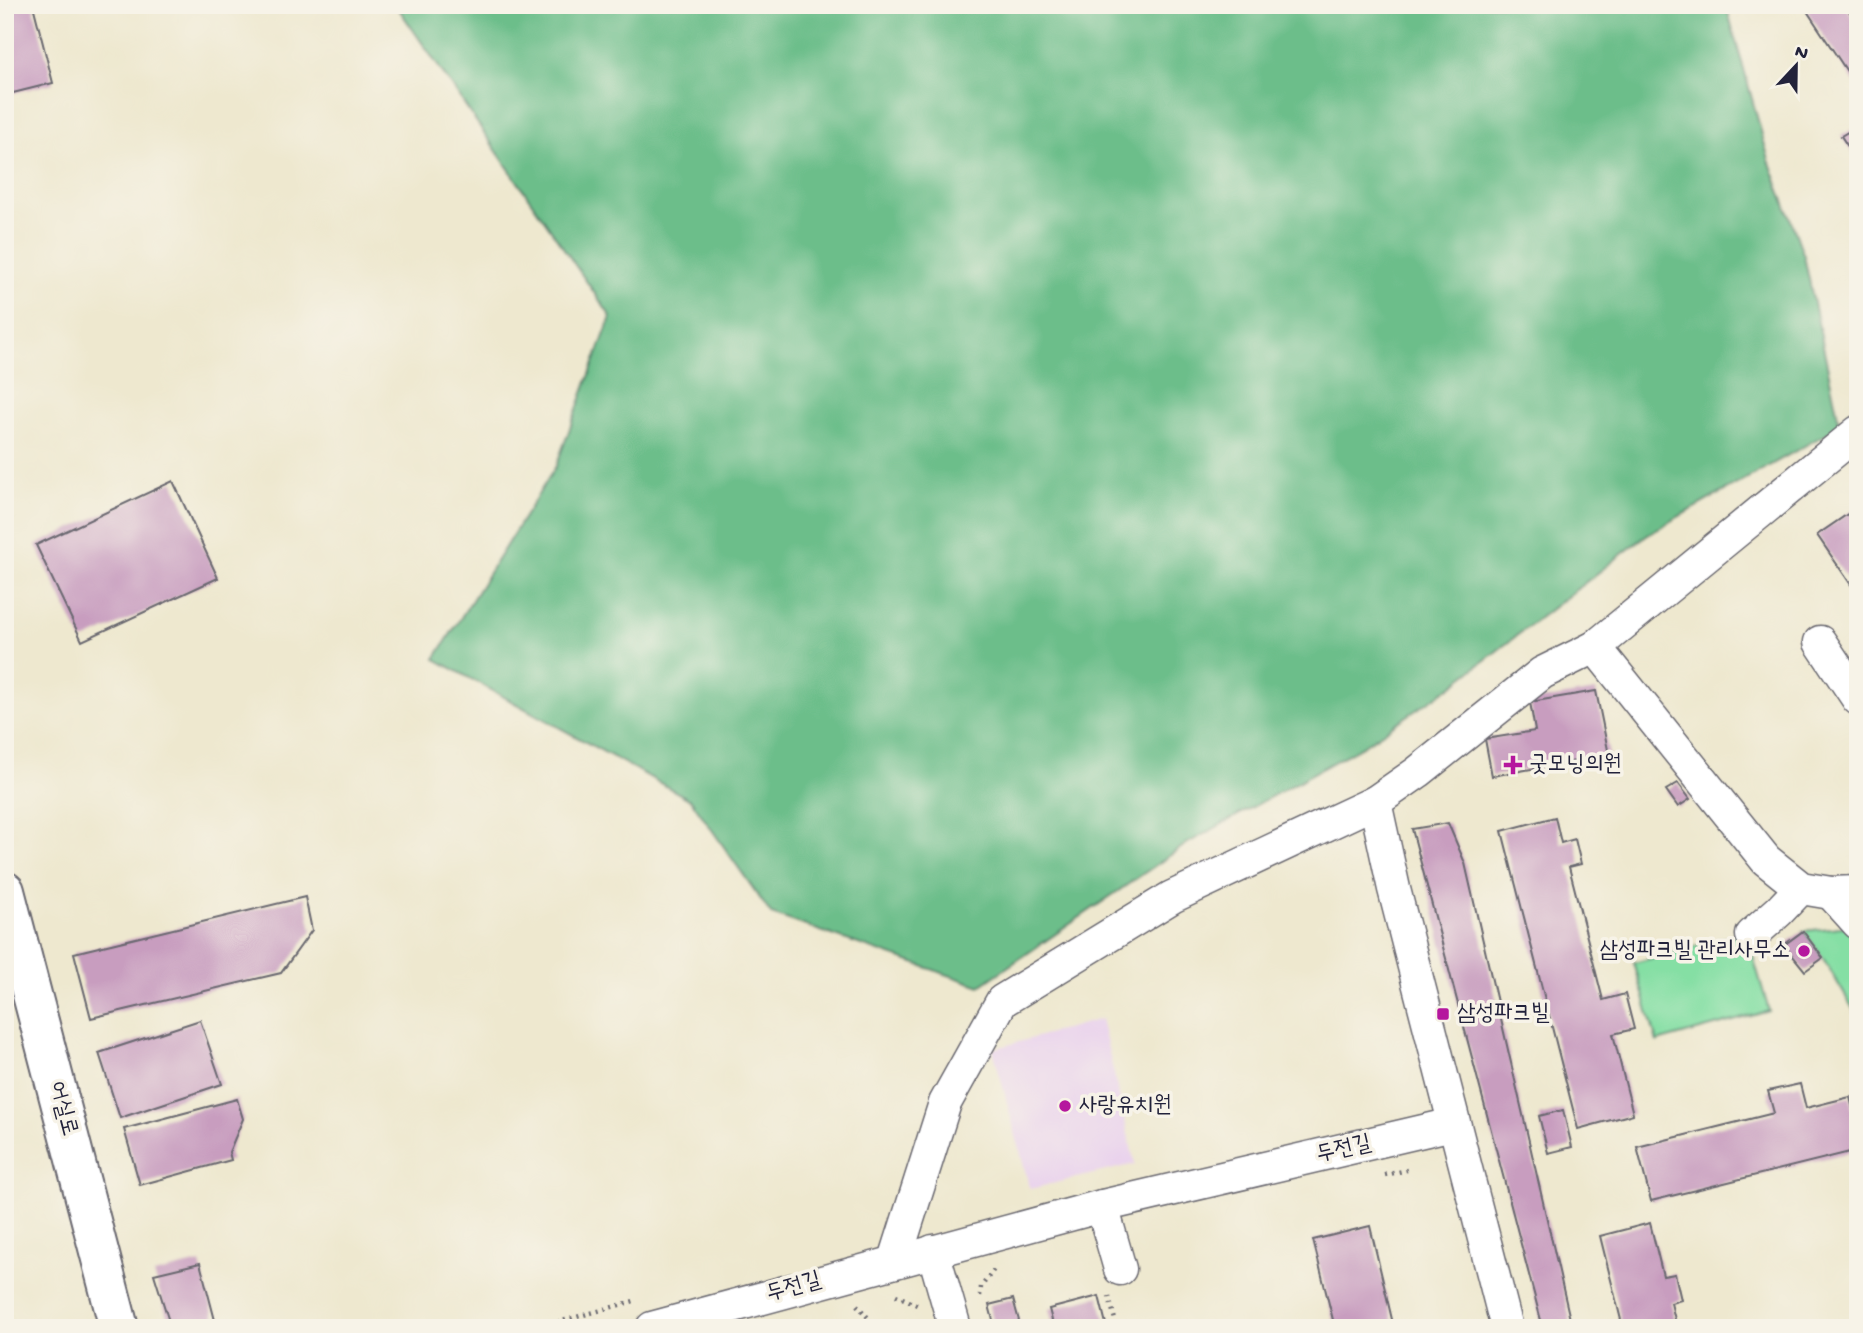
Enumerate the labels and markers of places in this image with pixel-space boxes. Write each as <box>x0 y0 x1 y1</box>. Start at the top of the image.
place label: 굿모닝의원 <box>1529 752 1622 779</box>
marker: 굿모닝의원 <box>1503 755 1523 775</box>
place label: 삼성파크빌 관리사무소 <box>1599 938 1790 965</box>
marker: 삼성파크빌 관리사무소 <box>1796 943 1812 959</box>
place label: 삼성파크빌 <box>1457 1001 1550 1028</box>
marker: 삼성파크빌 <box>1435 1006 1451 1022</box>
place label: 사랑유치원 <box>1079 1093 1172 1120</box>
marker: 사랑유치원 <box>1057 1098 1073 1114</box>

